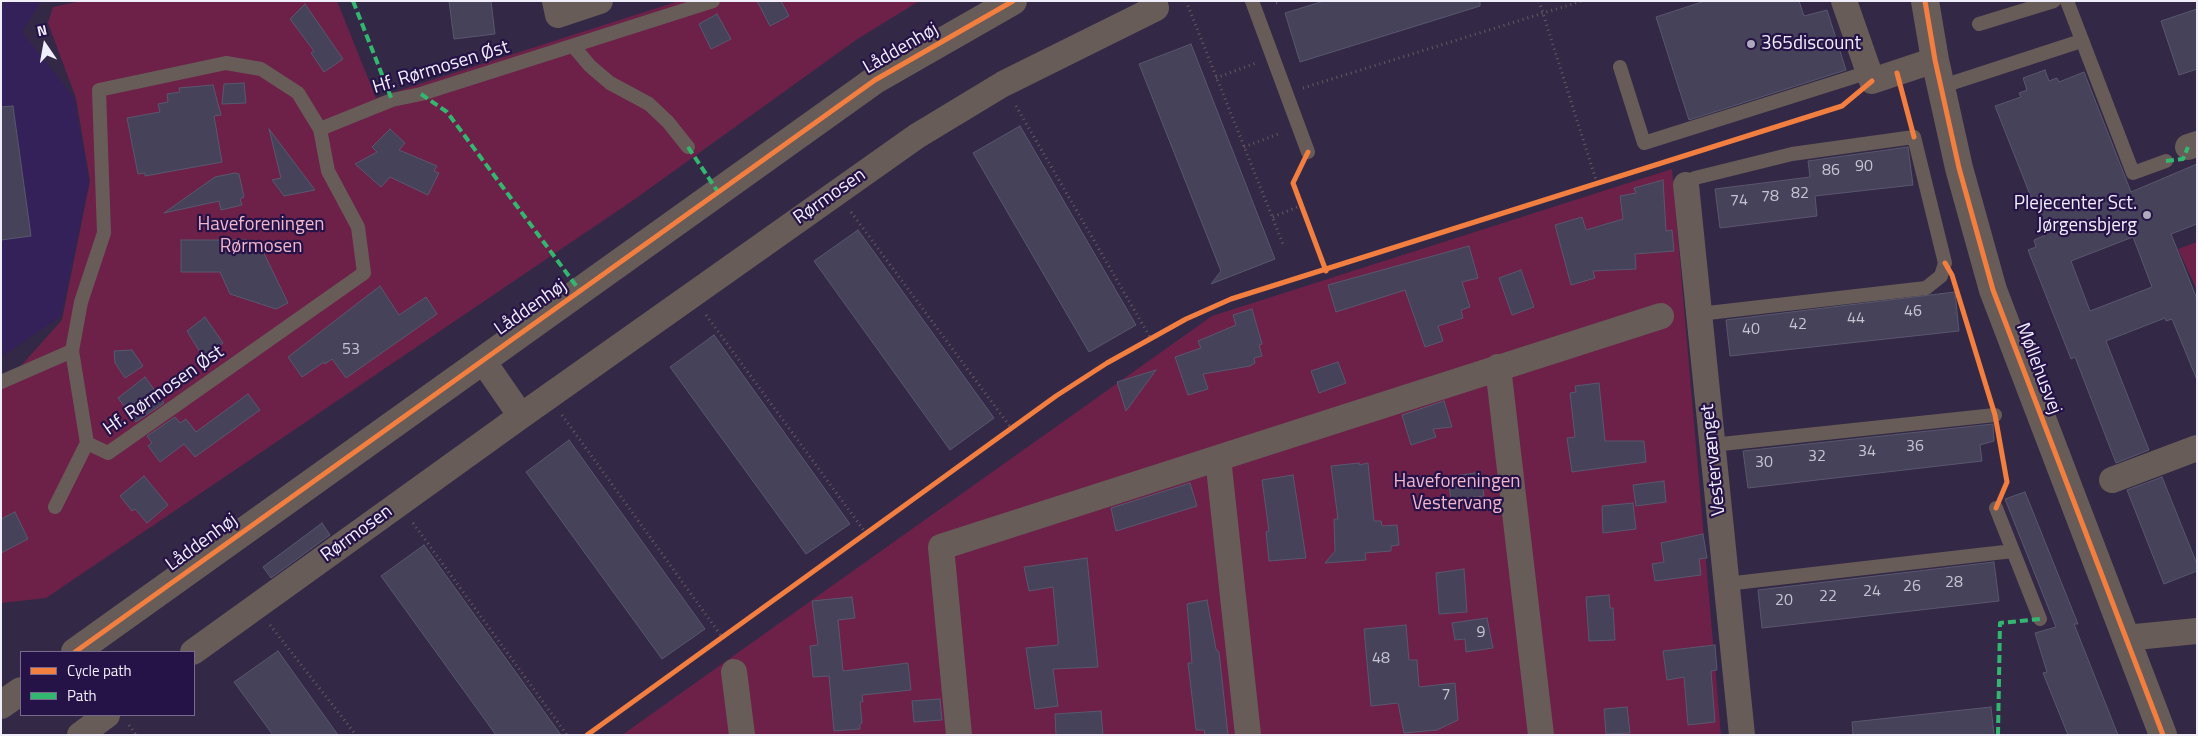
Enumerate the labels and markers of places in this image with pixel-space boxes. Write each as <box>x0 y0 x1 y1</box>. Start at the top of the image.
place label: 365discount <box>1761 33 1861 55</box>
marker: 365discount <box>1745 38 1757 50</box>
place label: Plejecenter Sct. Jørgensbjerg <box>2014 193 2137 237</box>
marker: Plejecenter Sct. Jørgensbjerg <box>2141 209 2153 221</box>

